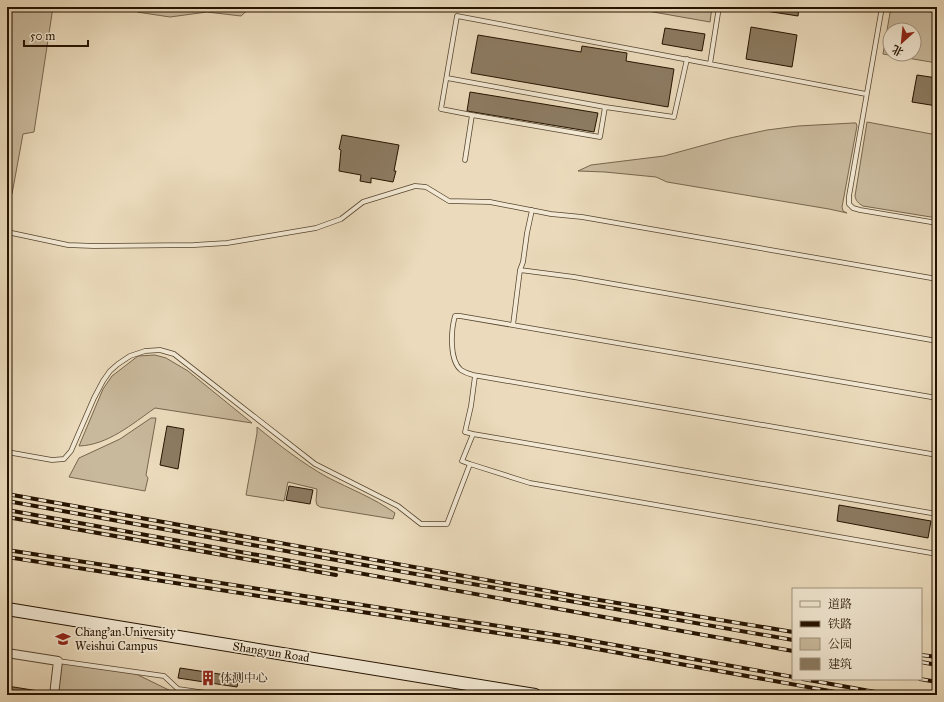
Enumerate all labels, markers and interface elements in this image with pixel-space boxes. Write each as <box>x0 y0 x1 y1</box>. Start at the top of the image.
scale bar <box>24 22 88 48</box>
north arrow <box>882 22 922 62</box>
text: 50 m <box>30 29 55 43</box>
text: 北 <box>890 42 906 59</box>
legend <box>792 588 922 680</box>
text: 道路 <box>828 597 852 611</box>
text: 铁路 <box>828 617 852 631</box>
place label: Chang'an University Weishui Campus <box>75 625 176 653</box>
school or university icon: Chang'an University Weishui Campus <box>54 630 72 648</box>
text: 公园 <box>828 637 852 651</box>
street label: Shangyun Road <box>232 639 310 666</box>
text: 建筑 <box>828 657 852 671</box>
building icon: 体测中心 <box>199 669 217 687</box>
place label: 体测中心 <box>220 671 268 685</box>

